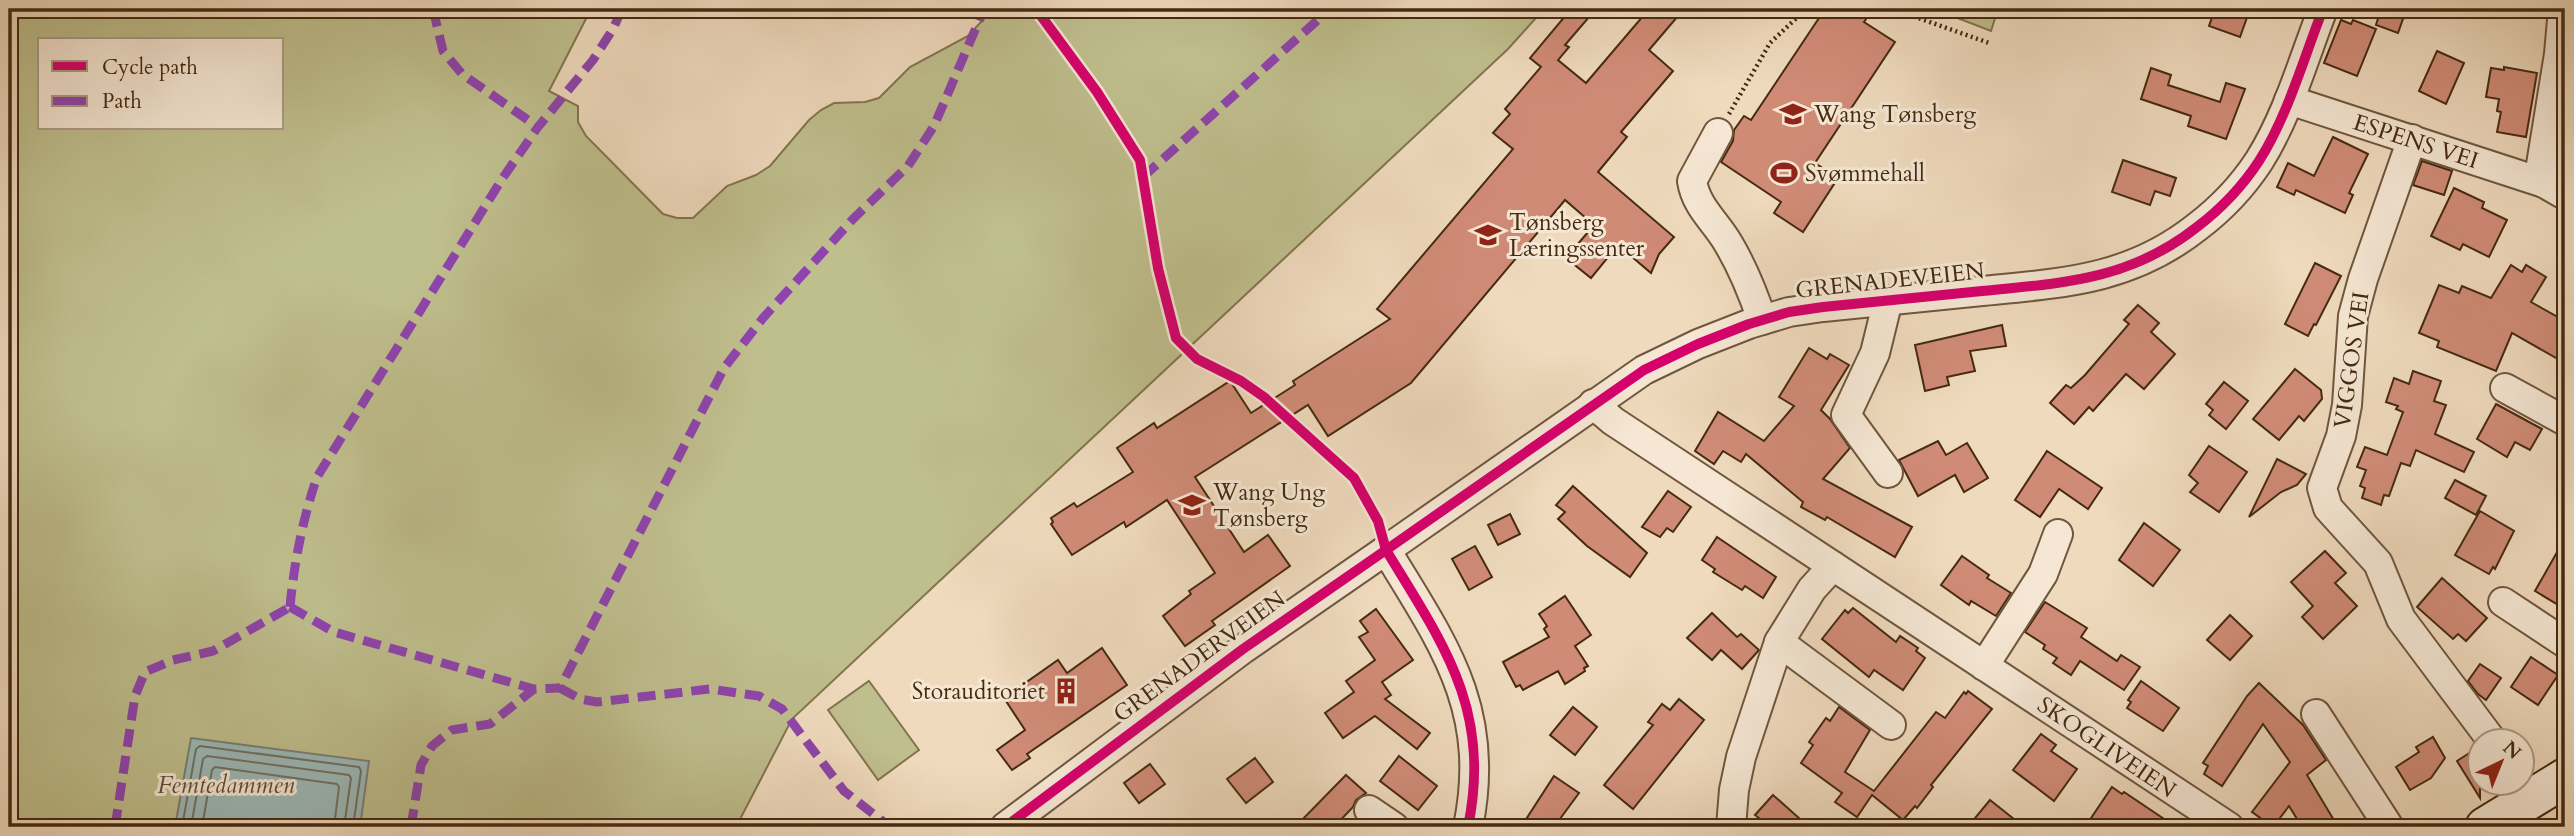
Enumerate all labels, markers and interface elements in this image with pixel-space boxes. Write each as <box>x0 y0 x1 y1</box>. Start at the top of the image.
legend <box>38 38 284 130</box>
text: Cycle path <box>102 53 198 82</box>
text: Path <box>102 87 142 116</box>
school or university icon: Wang Tønsberg <box>1778 99 1808 129</box>
place label: Wang Tønsberg <box>1813 99 1976 130</box>
street label: ESPENS VEI <box>2349 107 2482 176</box>
sports icon: Svømmehall <box>1769 158 1799 188</box>
place label: Svømmehall <box>1805 158 1925 189</box>
place label: Tønsberg Læringssenter <box>1509 207 1645 264</box>
school or university icon: Tønsberg Læringssenter <box>1473 220 1503 250</box>
street label: GRENADEVEIEN <box>1794 255 1987 306</box>
street label: VIGGOS VEI <box>2327 290 2376 430</box>
place label: Wang Ung Tønsberg <box>1212 477 1325 534</box>
school or university icon: Wang Ung Tønsberg <box>1177 490 1207 520</box>
street label: GRENADERVEIEN <box>1107 583 1292 729</box>
place label: Storauditoriet <box>912 676 1045 707</box>
building icon: Storauditoriet <box>1051 676 1081 706</box>
street label: SKOGLIVEIEN <box>2031 689 2183 806</box>
north arrow <box>2466 728 2536 798</box>
text: N <box>2497 735 2527 766</box>
water label: Femtedammen <box>158 769 295 802</box>

